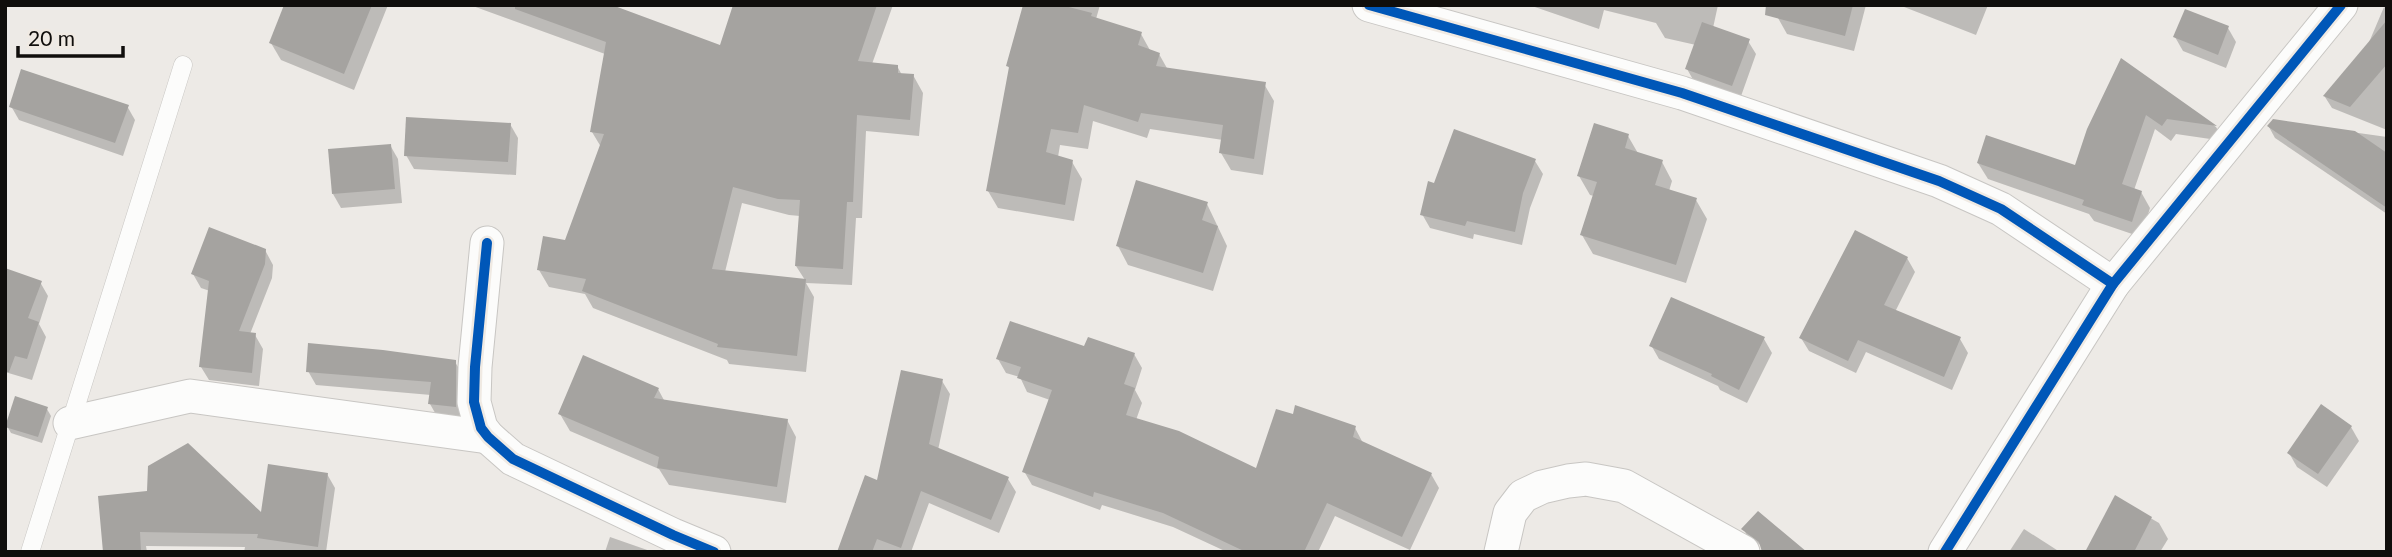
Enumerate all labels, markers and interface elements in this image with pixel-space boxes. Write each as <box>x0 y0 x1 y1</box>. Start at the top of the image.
scale bar <box>18 14 122 58</box>
text: 20 m <box>28 25 75 50</box>

